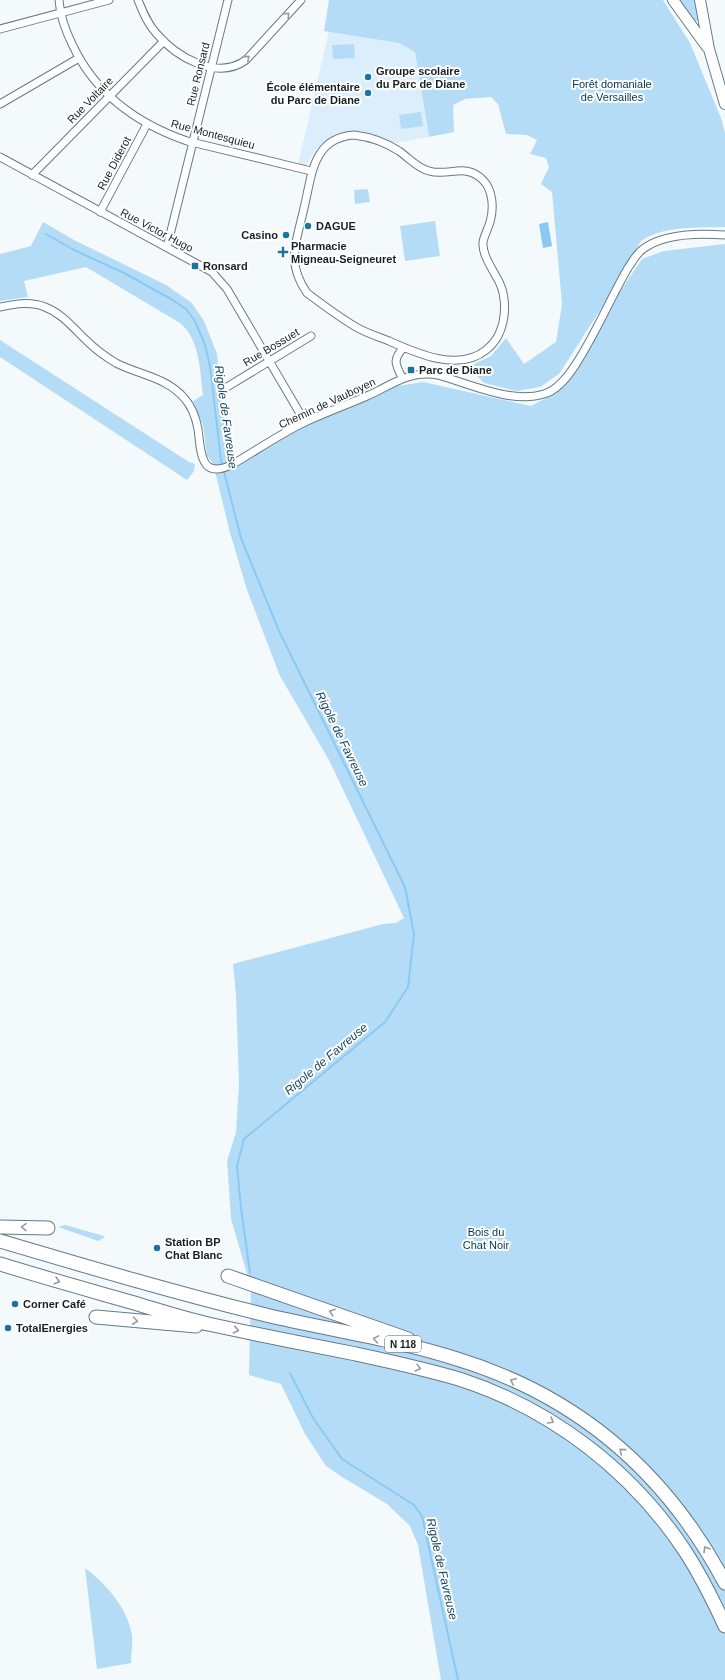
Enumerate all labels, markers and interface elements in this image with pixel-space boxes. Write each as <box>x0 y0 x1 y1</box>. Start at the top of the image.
one-way arrow <box>282 12 290 20</box>
street label: Rue Ronsard <box>184 41 212 107</box>
one-way arrow <box>242 55 250 62</box>
place label: Groupe scolaire du Parc de Diane <box>376 65 465 90</box>
marker: Groupe scolaire du Parc de Diane <box>363 72 373 82</box>
street label: Rue Voltaire <box>65 74 115 126</box>
park label: Forêt domaniale de Versailles <box>572 78 652 103</box>
place label: École élémentaire du Parc de Diane <box>266 81 360 106</box>
marker: École élémentaire du Parc de Diane <box>363 88 373 98</box>
street label: Rue Montesquieu <box>170 117 256 151</box>
street label: Rue Diderot <box>95 134 133 192</box>
street label: Rue Victor Hugo <box>119 206 195 254</box>
place label: DAGUE <box>316 220 356 232</box>
marker: DAGUE <box>303 221 313 231</box>
place label: Casino <box>241 229 278 241</box>
marker: Casino <box>281 230 291 240</box>
place label: Pharmacie Migneau-Seigneuret <box>291 240 396 265</box>
marker: Pharmacie Migneau-Seigneuret <box>278 247 288 257</box>
place label: Ronsard <box>203 260 248 272</box>
marker: Ronsard <box>190 261 200 271</box>
street label: Rue Bossuet <box>241 326 301 368</box>
place label: Parc de Diane <box>419 364 492 376</box>
water label: Rigole de Favreuse <box>212 365 240 470</box>
marker: Parc de Diane <box>406 365 416 375</box>
street label: Chemin de Vauboyen <box>277 375 377 431</box>
water label: Rigole de Favreuse <box>313 689 371 789</box>
water label: Rigole de Favreuse <box>282 1020 371 1098</box>
one-way arrow <box>21 1223 27 1232</box>
park label: Bois du Chat Noir <box>463 1226 510 1251</box>
place label: Station BP Chat Blanc <box>165 1236 222 1261</box>
marker: Station BP Chat Blanc <box>152 1243 162 1253</box>
one-way arrow <box>53 1276 60 1285</box>
place label: Corner Café <box>23 1298 86 1310</box>
marker: Corner Café <box>10 1299 20 1309</box>
one-way arrow <box>328 1308 335 1316</box>
one-way arrow <box>132 1316 138 1325</box>
place label: TotalEnergies <box>16 1322 88 1334</box>
marker: TotalEnergies <box>3 1323 13 1333</box>
one-way arrow <box>233 1325 239 1333</box>
one-way arrow <box>373 1335 379 1344</box>
road number: N 118 <box>385 1336 421 1352</box>
one-way arrow <box>415 1363 422 1372</box>
one-way arrow <box>510 1378 518 1386</box>
one-way arrow <box>547 1417 554 1424</box>
one-way arrow <box>619 1448 627 1455</box>
water label: Rigole de Favreuse <box>423 1517 461 1622</box>
one-way arrow <box>703 1546 710 1553</box>

